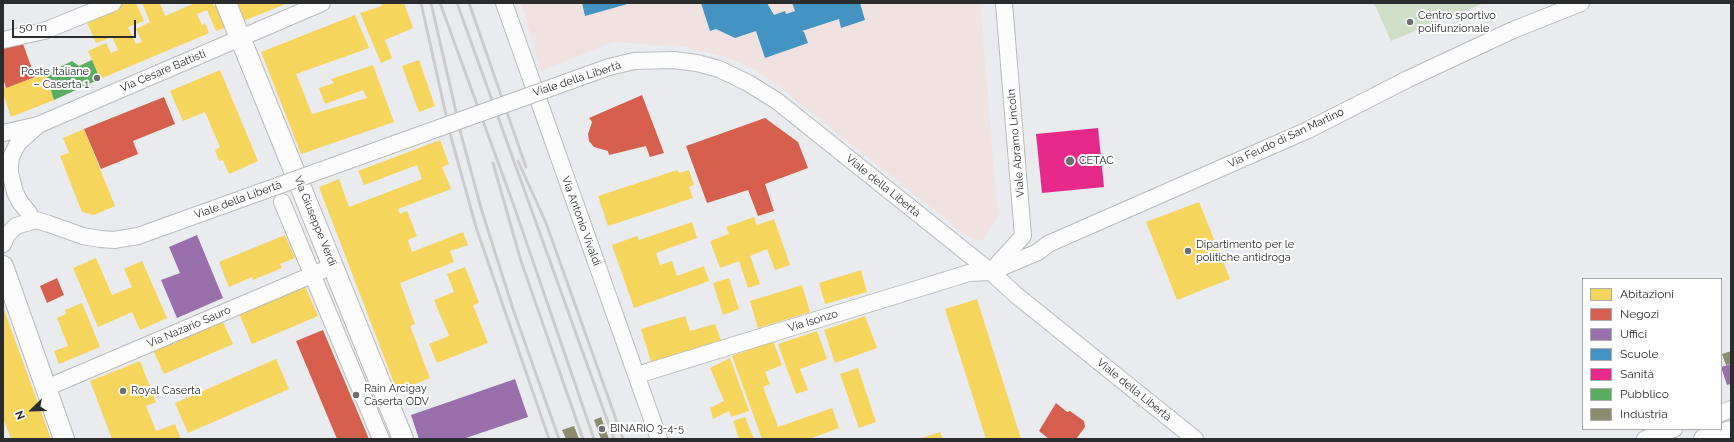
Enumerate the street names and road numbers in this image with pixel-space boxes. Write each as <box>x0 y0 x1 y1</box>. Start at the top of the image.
street label: Via Cesare Battisti <box>118 47 208 95</box>
street label: Viale della Libertà <box>531 59 623 99</box>
street label: Viale Abramo Lincoln <box>1005 88 1027 198</box>
street label: Via Feudo di San Martino <box>1226 105 1346 171</box>
street label: Viale della Libertà <box>843 152 923 220</box>
street label: Via Giuseppe Verdi <box>291 174 339 268</box>
street label: Via Antonio Vivaldi <box>559 174 603 268</box>
street label: Viale della Libertà <box>193 178 283 222</box>
street label: Via Nazario Sauro <box>145 303 233 351</box>
street label: Via Isonzo <box>786 307 840 335</box>
street label: Viale della Libertà <box>1094 356 1174 424</box>

